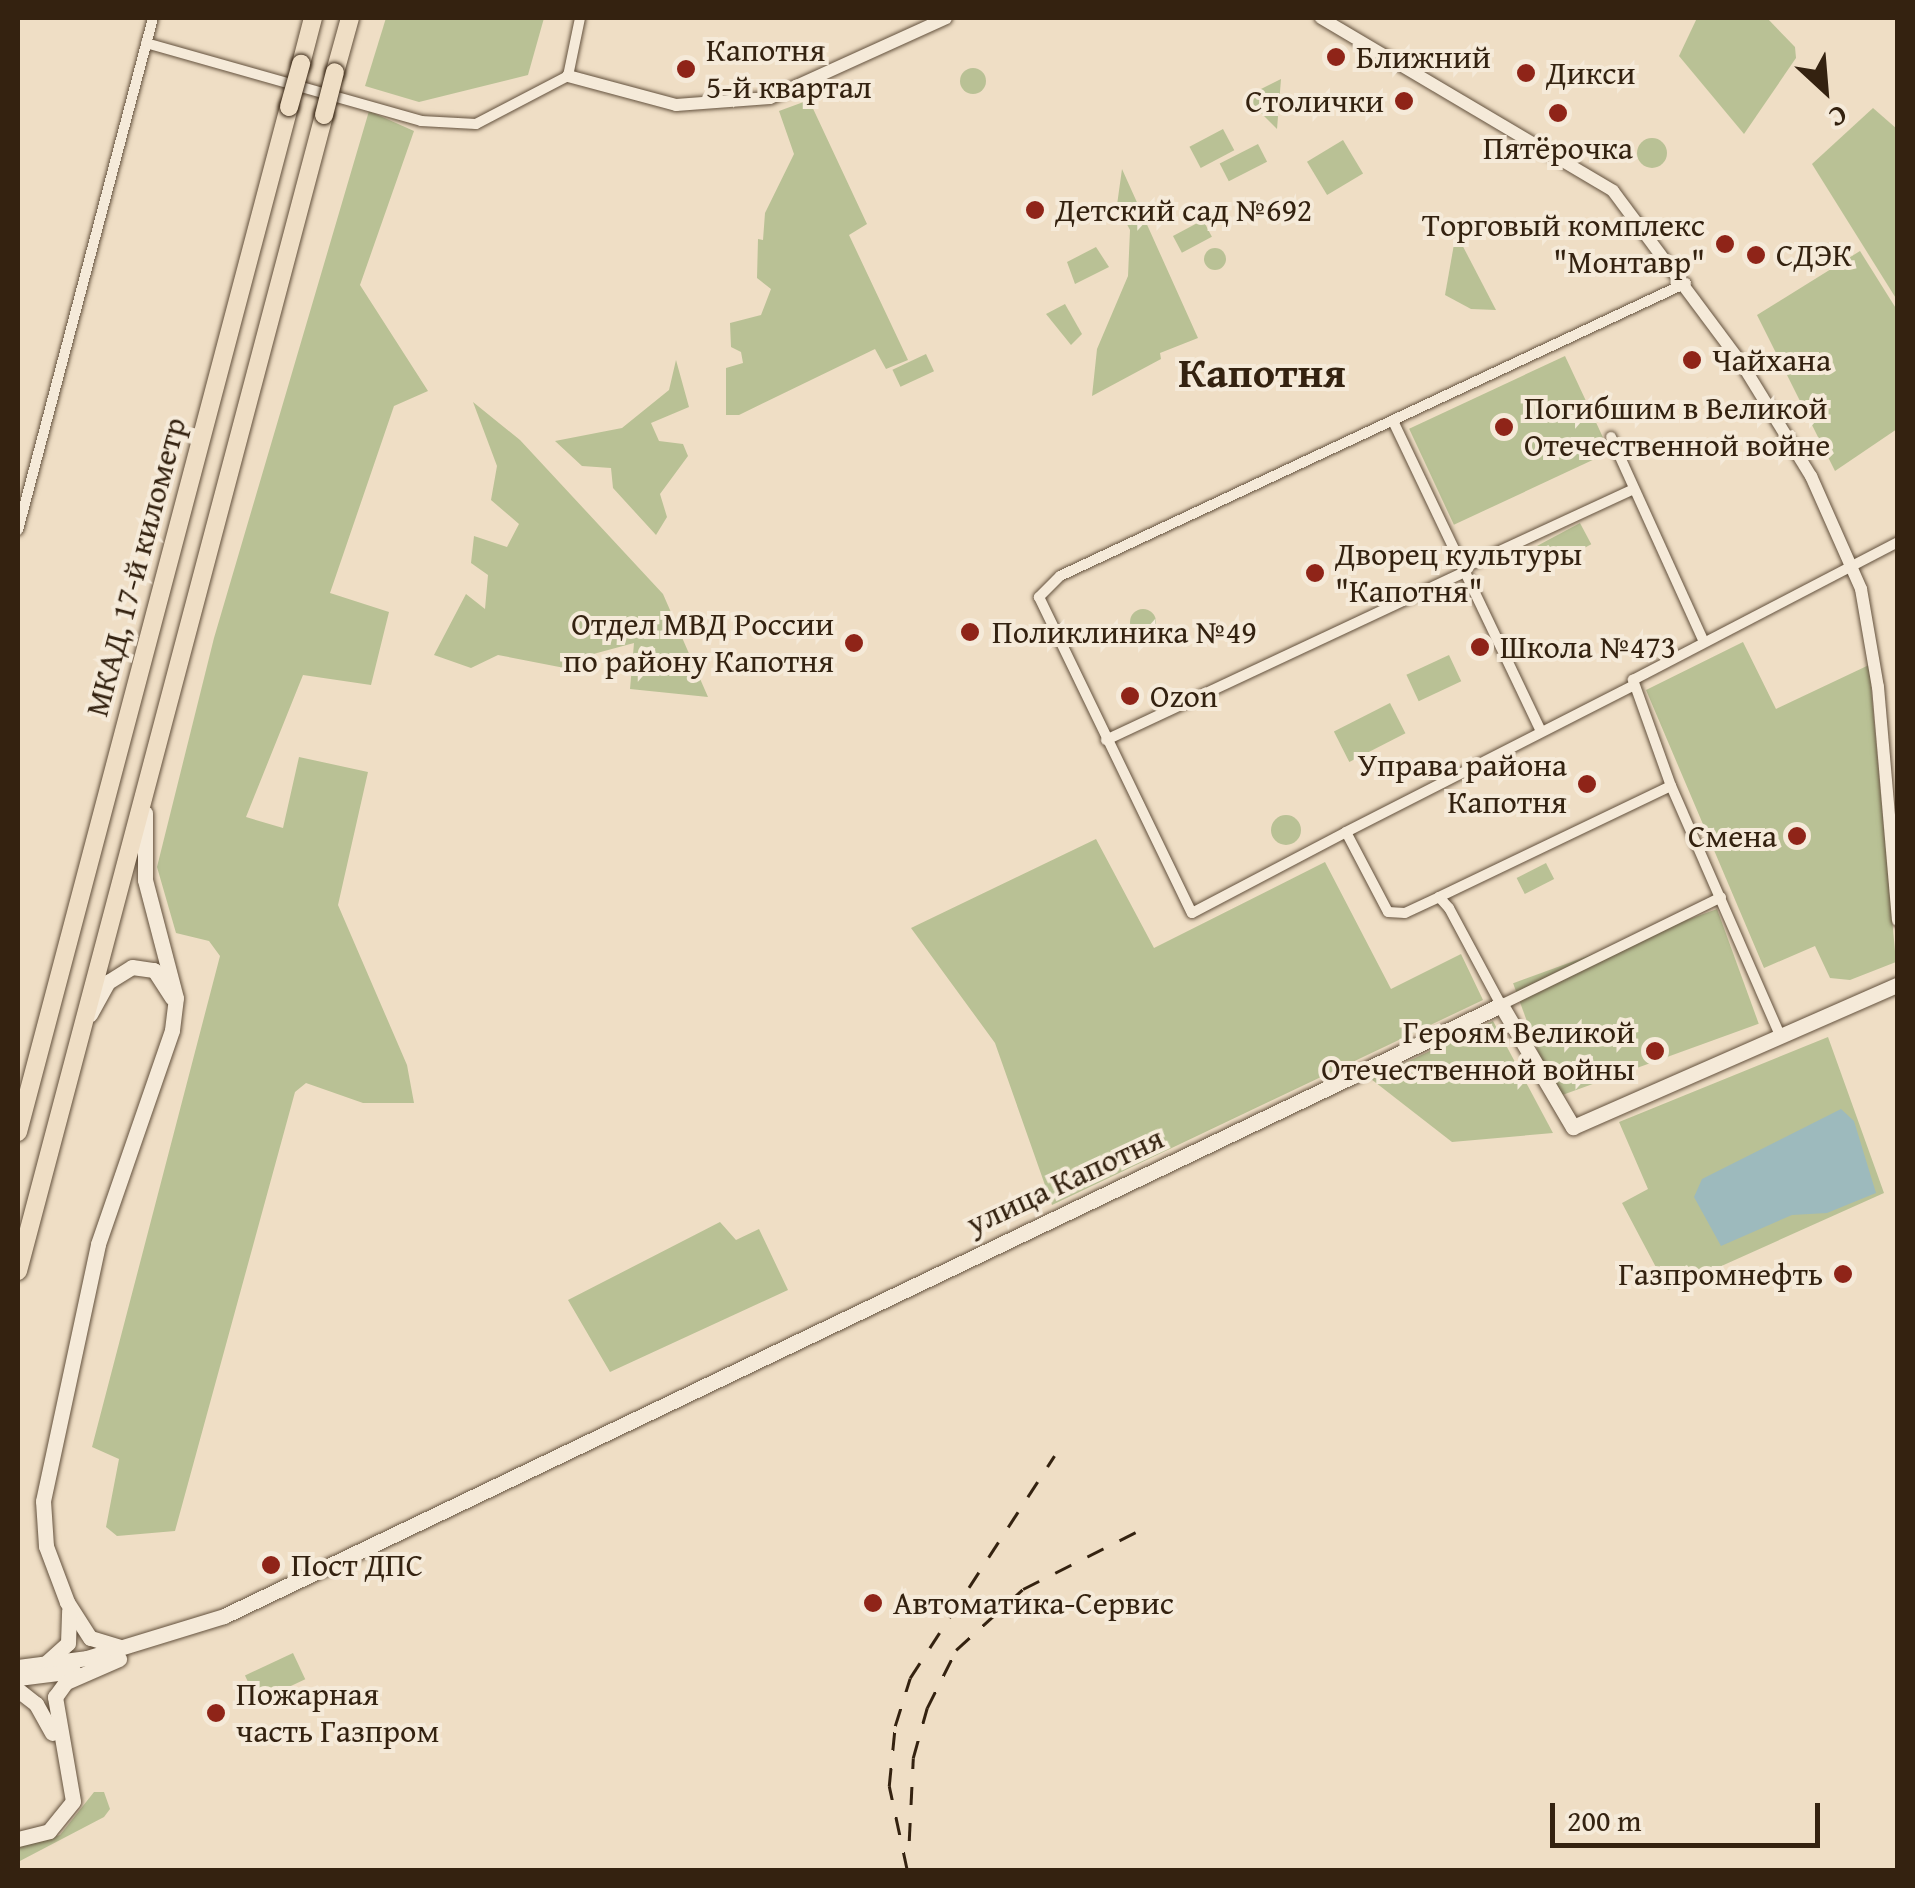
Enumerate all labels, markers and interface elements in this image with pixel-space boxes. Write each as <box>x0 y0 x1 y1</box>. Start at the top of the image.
place label: Капотня 5-й квартал <box>706 32 872 107</box>
place label: Ближний <box>1356 38 1491 76</box>
north arrow <box>1775 40 1875 140</box>
marker: Ближний <box>1325 46 1347 68</box>
place label: Дикси <box>1546 54 1635 92</box>
marker: Капотня 5-й квартал <box>675 58 697 80</box>
marker: Дикси <box>1515 62 1537 84</box>
place label: Столички <box>1245 82 1384 120</box>
marker: Столички <box>1393 90 1415 112</box>
text: С <box>1822 96 1854 139</box>
marker: Пятёрочка <box>1547 102 1569 124</box>
place label: Пятёрочка <box>1483 129 1633 167</box>
place label: Детский сад №692 <box>1055 191 1312 229</box>
marker: Детский сад №692 <box>1024 199 1046 221</box>
place label: Торговый комплекс "Монтавр" <box>1422 207 1705 282</box>
marker: Торговый комплекс "Монтавр" <box>1714 233 1736 255</box>
place label: СДЭК <box>1776 236 1852 274</box>
marker: СДЭК <box>1745 244 1767 266</box>
place label: Чайхана <box>1712 341 1831 379</box>
district label: Капотня <box>1178 347 1346 397</box>
marker: Чайхана <box>1681 349 1703 371</box>
place label: Погибшим в Великой Отечественной войне <box>1524 390 1830 465</box>
street label: МКАД, 17-й километр <box>78 413 194 721</box>
marker: Погибшим в Великой Отечественной войне <box>1493 416 1515 438</box>
place label: Дворец культуры "Капотня" <box>1335 536 1582 611</box>
marker: Дворец культуры "Капотня" <box>1304 562 1326 584</box>
place label: Отдел МВД России по району Капотня <box>563 606 834 681</box>
place label: Поликлиника №49 <box>992 613 1257 651</box>
marker: Поликлиника №49 <box>957 619 983 645</box>
place label: Школа №473 <box>1500 628 1676 666</box>
marker: Отдел МВД России по району Капотня <box>843 632 865 654</box>
marker: Школа №473 <box>1469 636 1491 658</box>
place label: Ozon <box>1150 677 1218 715</box>
marker: Ozon <box>1119 685 1141 707</box>
place label: Управа района Капотня <box>1357 747 1567 822</box>
marker: Управа района Капотня <box>1576 773 1598 795</box>
place label: Смена <box>1688 817 1777 855</box>
marker: Смена <box>1786 825 1808 847</box>
place label: Героям Великой Отечественной войны <box>1321 1014 1635 1089</box>
marker: Героям Великой Отечественной войны <box>1644 1040 1666 1062</box>
street label: улица Капотня <box>960 1119 1170 1243</box>
place label: Газпромнефть <box>1618 1255 1823 1293</box>
marker: Газпромнефть <box>1832 1263 1854 1285</box>
place label: Пост ДПС <box>291 1546 423 1584</box>
marker: Пост ДПС <box>260 1554 282 1576</box>
place label: Автоматика-Сервис <box>893 1584 1174 1622</box>
marker: Автоматика-Сервис <box>862 1592 884 1614</box>
place label: Пожарная часть Газпром <box>236 1676 439 1751</box>
marker: Пожарная часть Газпром <box>205 1702 227 1724</box>
scale bar <box>1555 1783 1825 1845</box>
text: 200 m <box>1567 1798 1641 1842</box>

